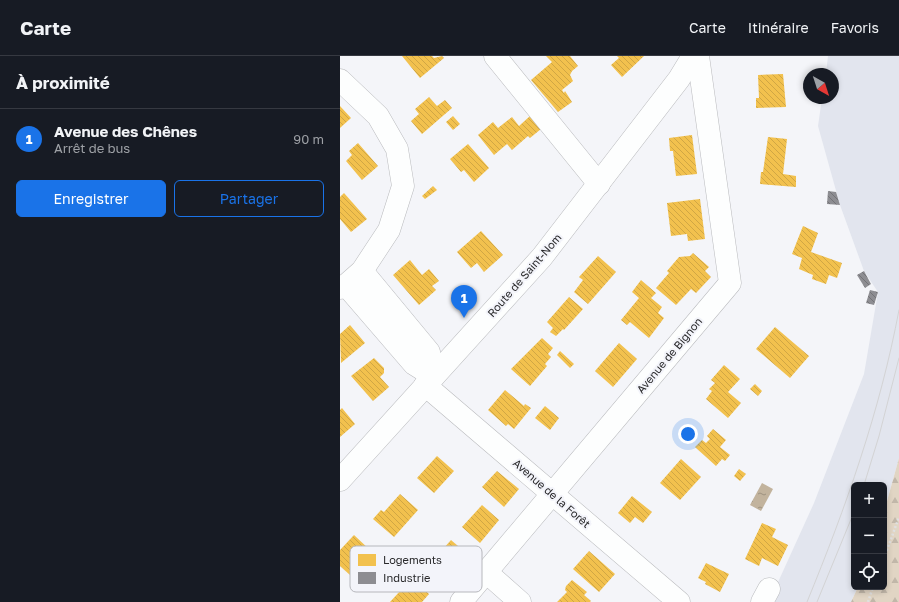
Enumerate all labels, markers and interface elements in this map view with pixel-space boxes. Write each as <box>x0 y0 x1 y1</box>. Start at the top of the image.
text: Carte <box>20 16 71 39</box>
text: Carte <box>689 19 726 36</box>
text: Itinéraire <box>748 19 809 36</box>
text: Favoris <box>831 19 879 36</box>
north arrow <box>803 68 839 104</box>
text: À proximité <box>16 72 110 93</box>
text: Avenue des Chênes <box>54 122 197 140</box>
text: 1 <box>26 131 32 147</box>
text: 90 m <box>293 131 324 147</box>
text: Arrêt de bus <box>54 140 130 156</box>
button: Enregistrer <box>16 180 166 217</box>
button: Partager <box>174 180 324 217</box>
street label: Route de Saint-Nom <box>484 231 564 319</box>
pin: 1 <box>451 285 477 318</box>
street label: Avenue de Bignon <box>634 315 704 395</box>
your location <box>678 424 698 444</box>
street label: Avenue de la Forêt <box>511 456 593 530</box>
map controls <box>851 482 887 590</box>
button: + <box>851 482 887 518</box>
button: − <box>851 518 887 554</box>
legend <box>350 546 482 592</box>
text: Logements <box>383 553 442 566</box>
button: locate <box>851 554 887 590</box>
text: Industrie <box>383 571 431 584</box>

